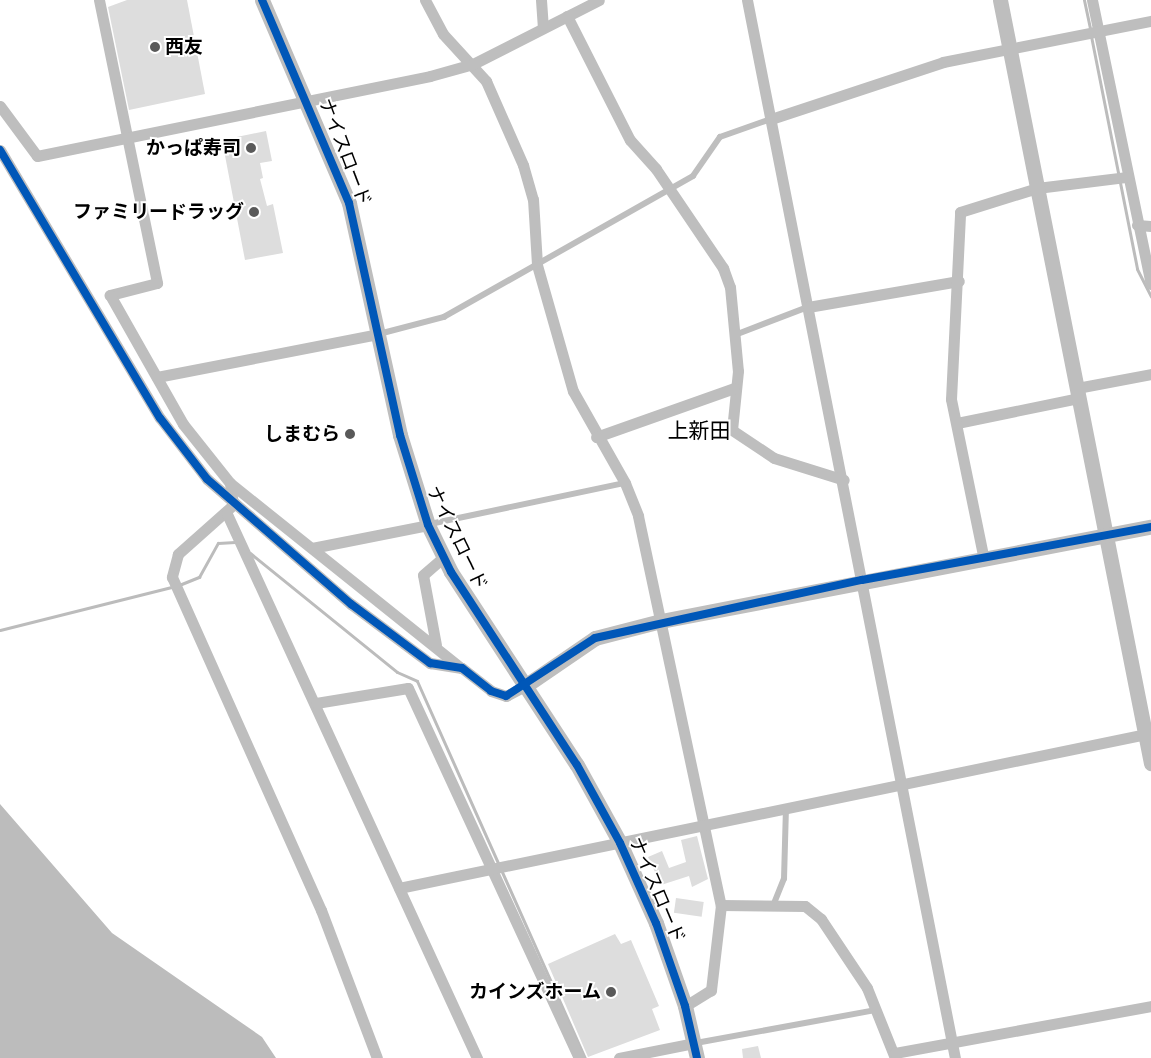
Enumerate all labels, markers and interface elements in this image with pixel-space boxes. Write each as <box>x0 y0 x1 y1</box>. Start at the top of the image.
place label: 西友 <box>165 36 203 58</box>
marker: 西友 <box>149 41 161 53</box>
street label: ナイスロード <box>314 95 376 209</box>
place label: かっぱ寿司 <box>146 137 241 159</box>
marker: かっぱ寿司 <box>245 142 257 154</box>
place label: ファミリードラッグ <box>73 201 244 223</box>
marker: ファミリードラッグ <box>248 206 260 218</box>
district label: 上新田 <box>668 418 730 444</box>
place label: しまむら <box>264 423 340 445</box>
marker: しまむら <box>344 428 356 440</box>
street label: ナイスロード <box>422 482 492 594</box>
street label: ナイスロード <box>624 833 690 947</box>
place label: カインズホーム <box>468 981 601 1003</box>
marker: カインズホーム <box>605 986 617 998</box>

